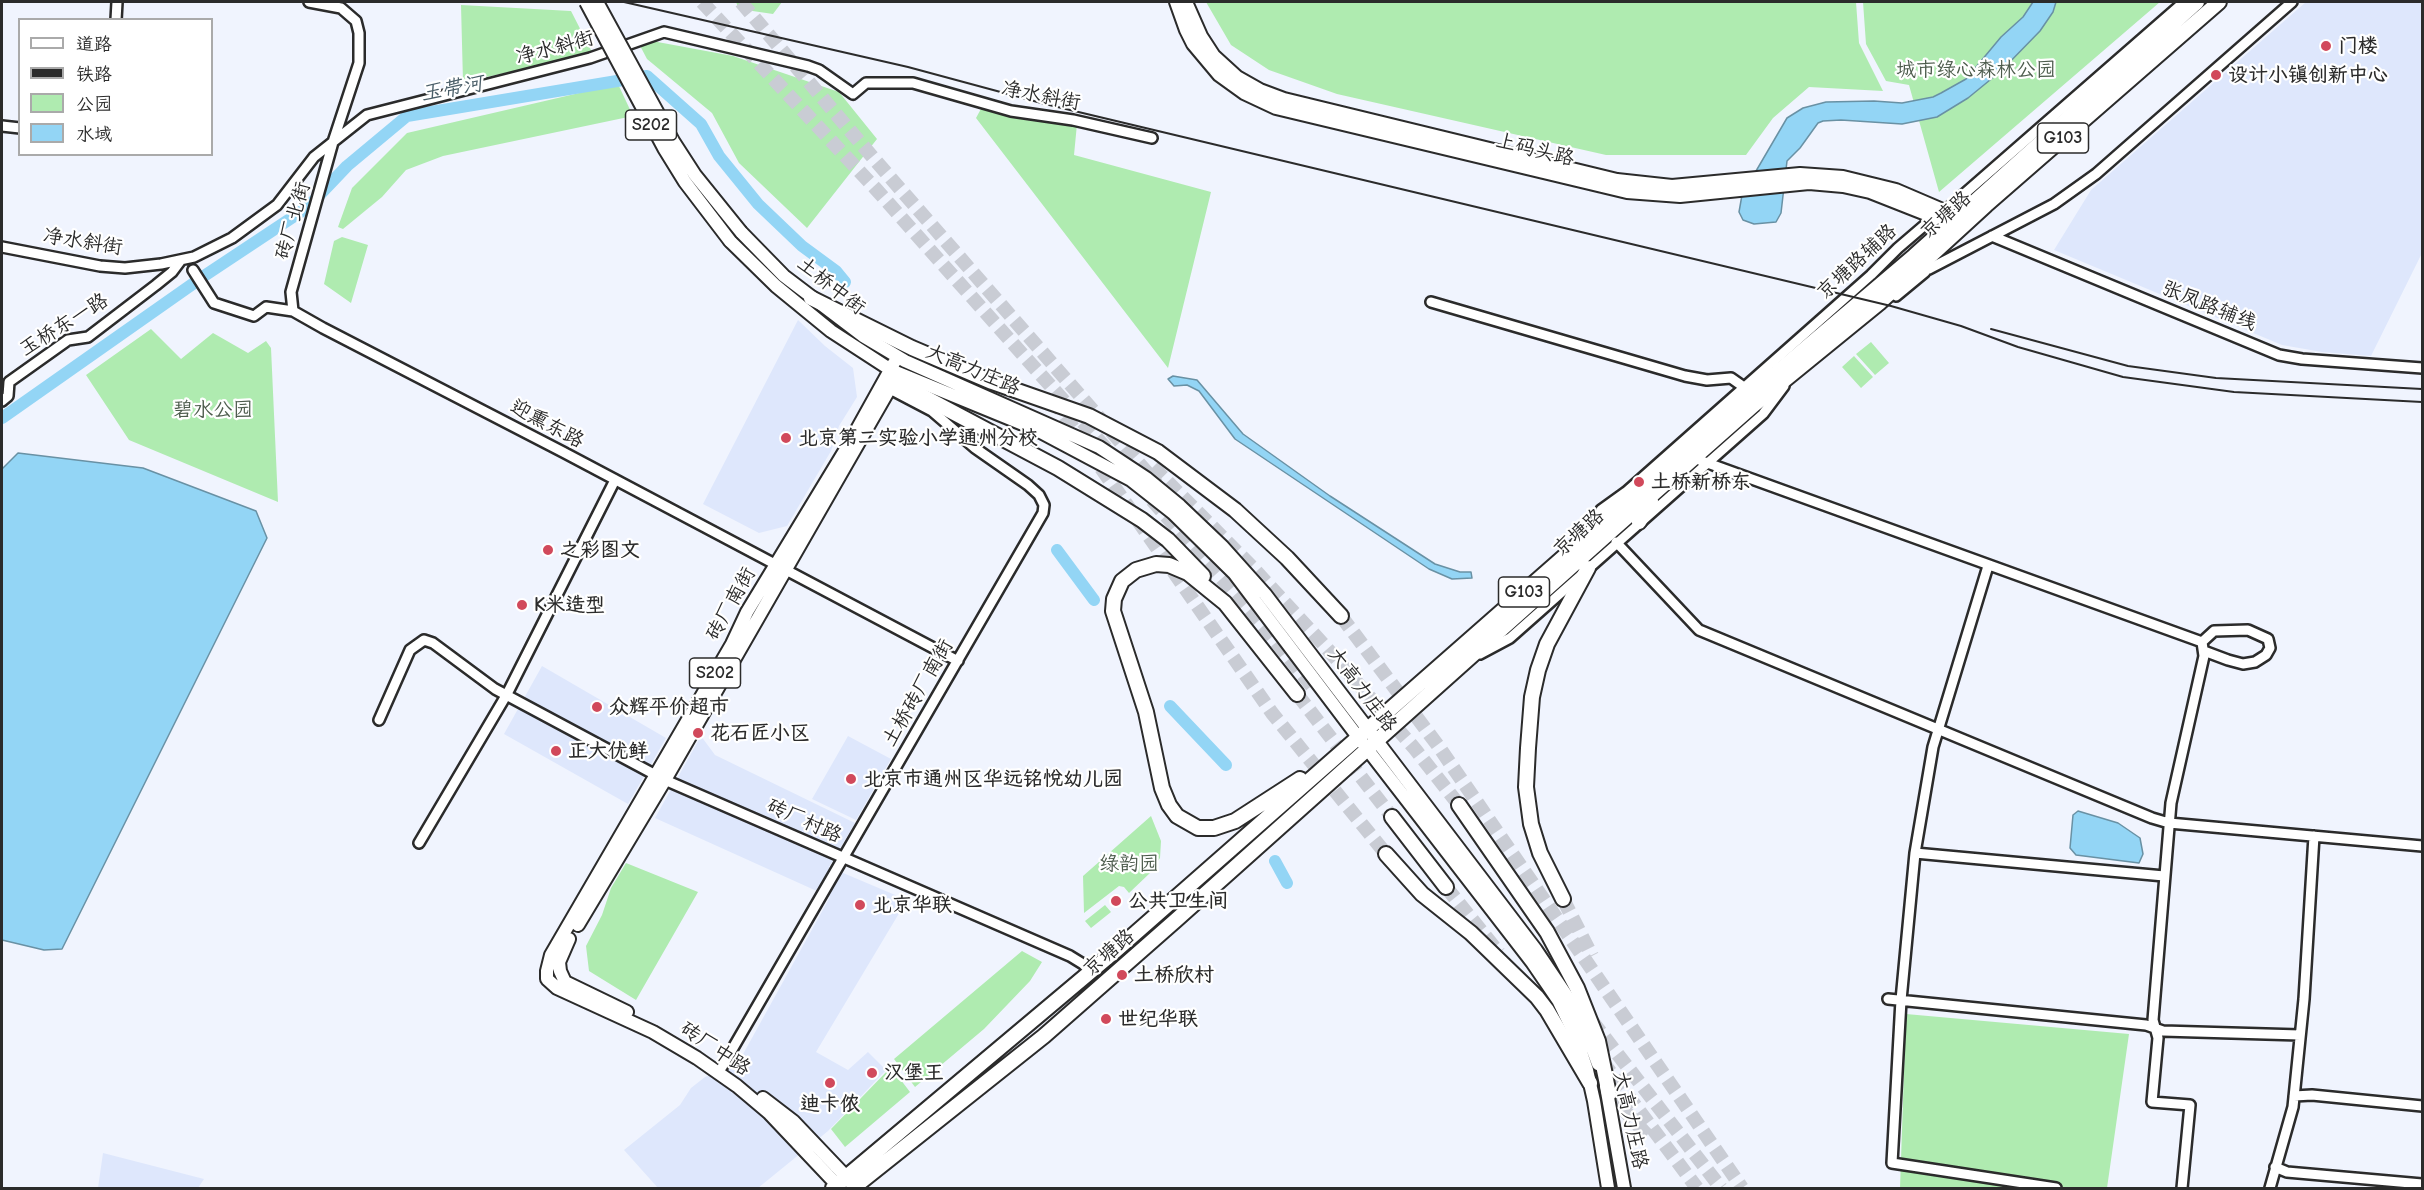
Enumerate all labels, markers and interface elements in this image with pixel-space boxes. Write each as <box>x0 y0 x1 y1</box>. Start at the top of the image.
legend <box>18 18 213 156</box>
street label: 净水斜街 <box>513 26 597 70</box>
text: 道路 <box>76 34 112 55</box>
place label: 门楼 <box>2338 34 2378 58</box>
marker: 门楼 <box>2319 39 2333 53</box>
park label: 城市绿心森林公园 <box>1896 58 2056 82</box>
place label: 设计小镇创新中心 <box>2228 63 2388 87</box>
text: 铁路 <box>76 64 112 85</box>
marker: 设计小镇创新中心 <box>2209 68 2223 82</box>
water label: 玉带河 <box>419 71 485 107</box>
street label: 净水斜街 <box>999 77 1083 115</box>
text: 公园 <box>76 94 112 115</box>
road number: S202 <box>626 110 676 140</box>
road number: G103 <box>2038 123 2088 153</box>
text: 水域 <box>76 124 112 145</box>
street label: 上码头路 <box>1493 129 1577 171</box>
street label: 砖厂北街 <box>270 179 316 263</box>
street label: 京塘路 <box>1916 186 1976 244</box>
street label: 京塘路辅路 <box>1812 219 1902 305</box>
street label: 净水斜街 <box>42 224 124 260</box>
street label: 土桥中街 <box>792 252 870 320</box>
street label: 张凤路辅线 <box>2158 276 2260 336</box>
street label: 玉桥东一路 <box>15 288 113 362</box>
street label: 大高力庄路 <box>922 339 1024 401</box>
street label: 迎熏东路 <box>506 395 588 453</box>
park label: 碧水公园 <box>173 398 253 422</box>
place label: 北京第二实验小学通州分校 <box>798 426 1038 450</box>
marker: 北京第二实验小学通州分校 <box>779 431 793 445</box>
place label: 土桥新桥东 <box>1651 470 1751 494</box>
marker: 土桥新桥东 <box>1632 475 1646 489</box>
street label: 京塘路 <box>1549 504 1609 562</box>
place label: 之彩图文 <box>560 538 640 562</box>
marker: 之彩图文 <box>541 543 555 557</box>
street label: 砖厂南街 <box>701 563 761 645</box>
road number: G103 <box>1498 577 1550 607</box>
place label: K米造型 <box>534 593 605 617</box>
marker: K米造型 <box>515 598 529 612</box>
street label: 土桥砖厂南街 <box>878 635 958 751</box>
street label: 大高力庄路 <box>1322 643 1402 737</box>
road number: S202 <box>690 658 740 688</box>
place label: 众辉平价超市 <box>609 695 729 719</box>
marker: 众辉平价超市 <box>590 700 604 714</box>
place label: 花石匠小区 <box>710 721 810 745</box>
marker: 花石匠小区 <box>691 726 705 740</box>
place label: 正大优鲜 <box>568 739 648 763</box>
marker: 正大优鲜 <box>549 744 563 758</box>
place label: 北京市通州区华远铭悦幼儿园 <box>863 767 1123 791</box>
marker: 北京市通州区华远铭悦幼儿园 <box>844 772 858 786</box>
street label: 砖厂村路 <box>763 794 845 848</box>
park label: 绿韵园 <box>1099 852 1159 876</box>
place label: 公共卫生间 <box>1128 889 1228 913</box>
place label: 北京华联 <box>872 893 952 917</box>
marker: 公共卫生间 <box>1109 894 1123 908</box>
marker: 北京华联 <box>853 898 867 912</box>
street label: 京塘路 <box>1078 924 1140 982</box>
place label: 土桥欣村 <box>1134 963 1214 987</box>
marker: 土桥欣村 <box>1115 968 1129 982</box>
place label: 世纪华联 <box>1118 1007 1198 1031</box>
marker: 世纪华联 <box>1099 1012 1113 1026</box>
street label: 砖厂中路 <box>675 1017 755 1081</box>
place label: 汉堡王 <box>884 1061 944 1085</box>
marker: 汉堡王 <box>865 1066 879 1080</box>
street label: 大高力庄路 <box>1608 1069 1652 1171</box>
marker: 迪卡侬 <box>823 1076 837 1090</box>
place label: 迪卡侬 <box>800 1092 860 1116</box>

